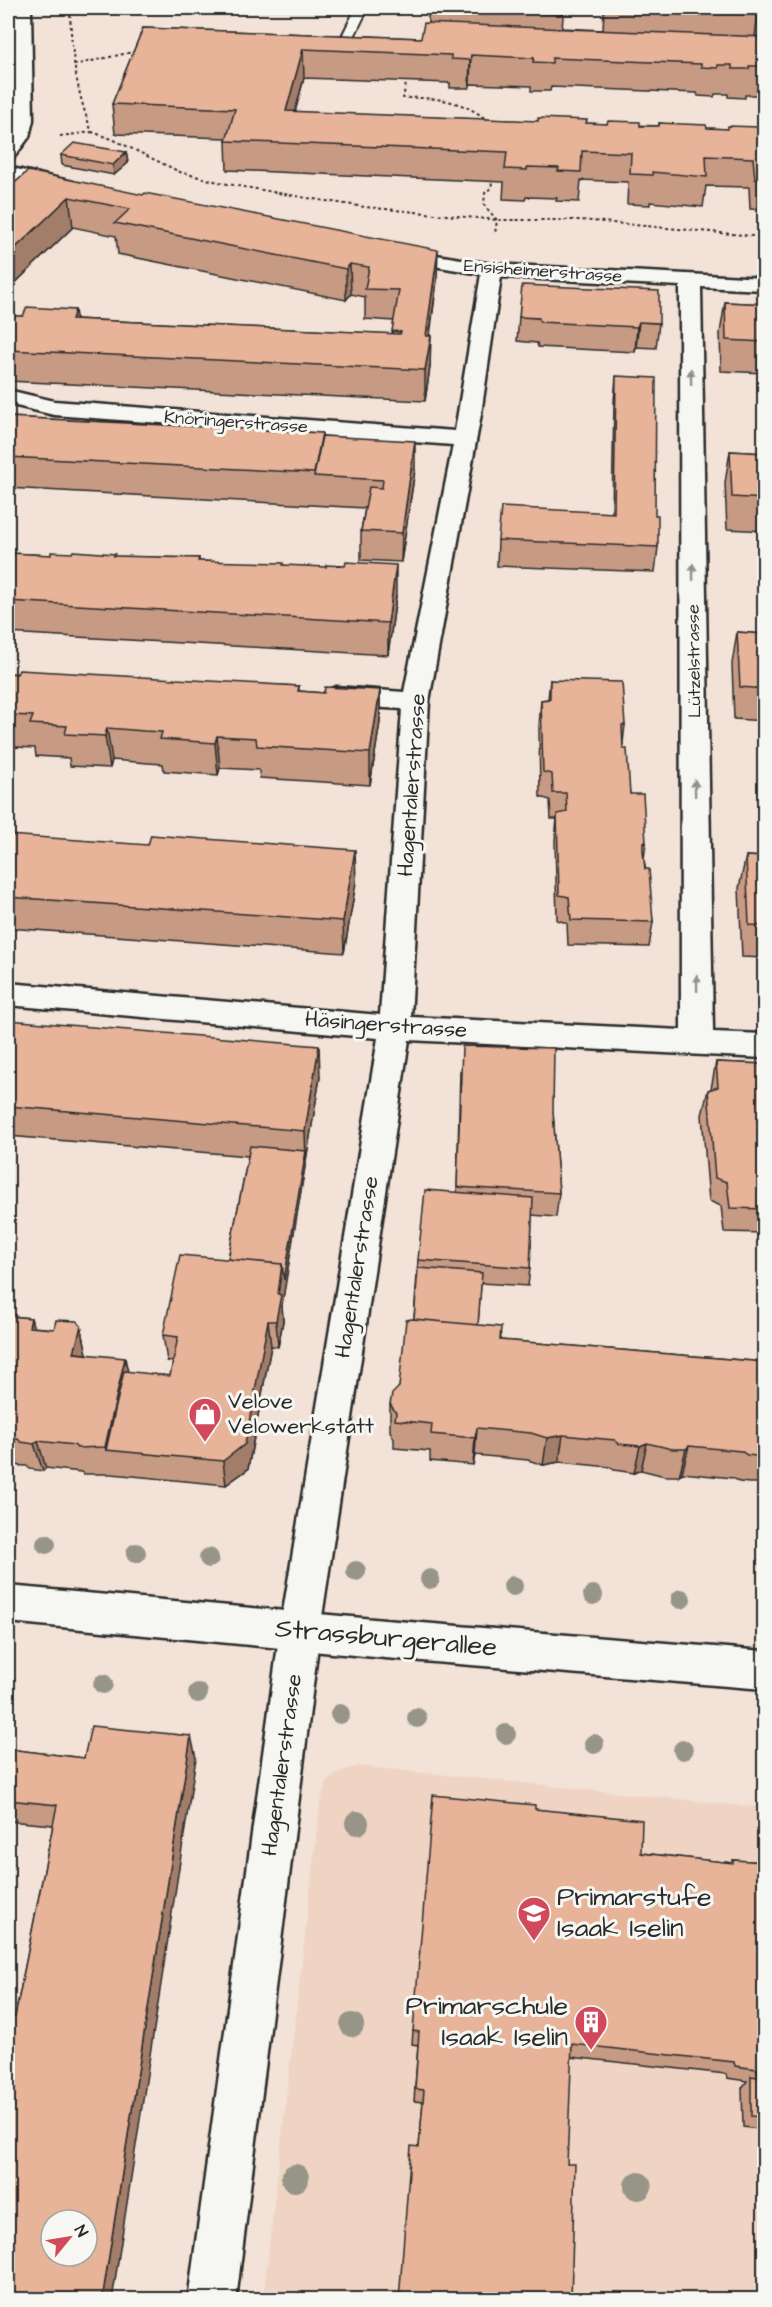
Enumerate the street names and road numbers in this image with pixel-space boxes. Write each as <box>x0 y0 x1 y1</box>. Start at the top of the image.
street label: Ensisheimerstrasse <box>463 253 623 289</box>
street label: Knöringerstrasse <box>163 405 309 441</box>
street label: Lützelstrasse <box>681 604 707 718</box>
street label: Hagentalerstrasse <box>390 692 435 878</box>
street label: Häsingerstrasse <box>304 1004 468 1047</box>
street label: Hagentalerstrasse <box>327 1174 388 1360</box>
street label: Strassburgerallee <box>273 1609 499 1668</box>
street label: Hagentalerstrasse <box>254 1672 311 1858</box>

